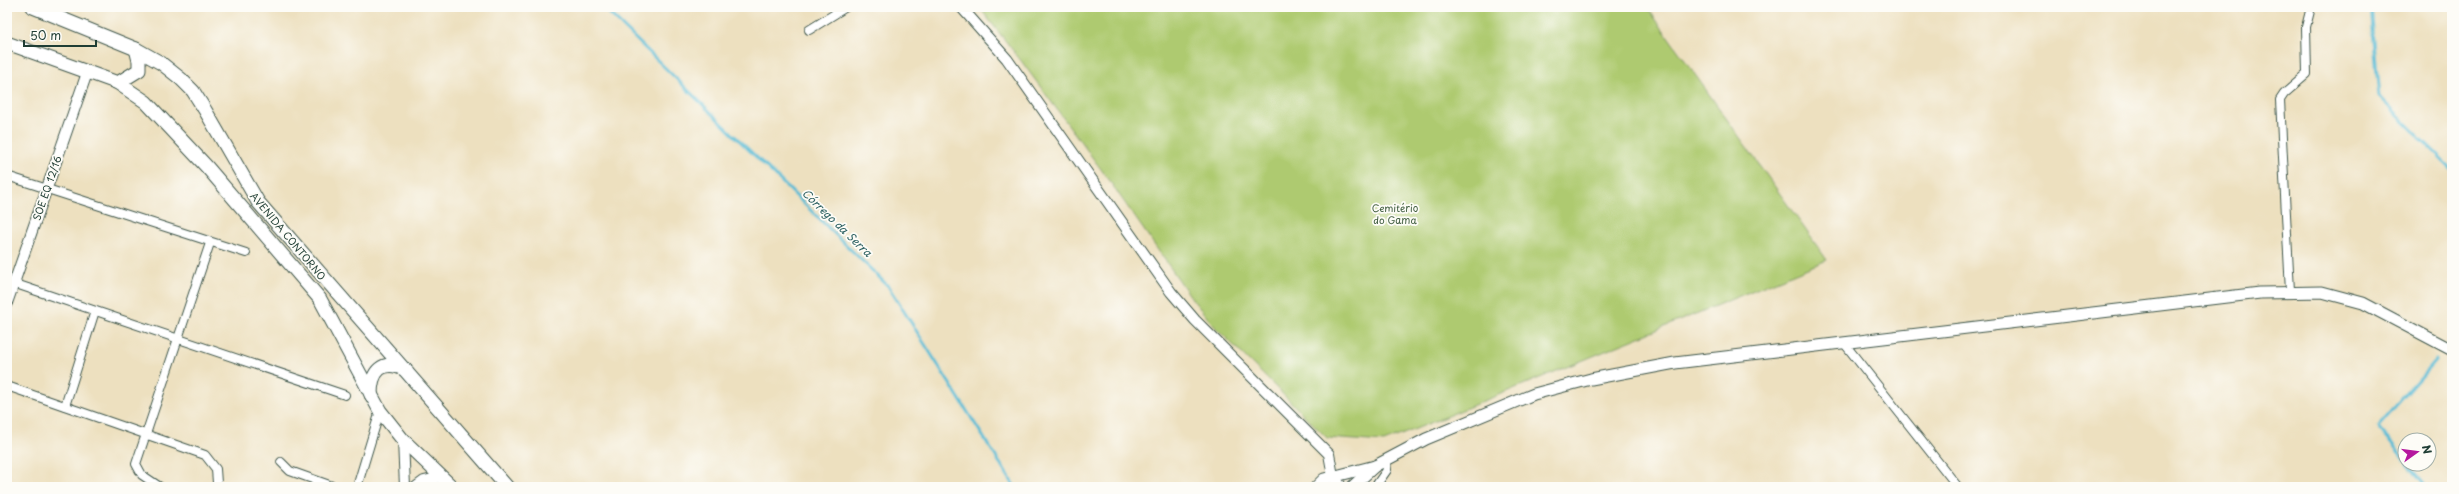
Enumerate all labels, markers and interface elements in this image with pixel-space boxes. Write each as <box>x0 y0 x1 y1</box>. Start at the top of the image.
scale bar <box>24 22 96 48</box>
text: 50 m <box>30 26 61 44</box>
street label: SOE EQ 12/16 <box>28 153 65 222</box>
water label: Córrego da Serra <box>799 185 877 261</box>
street label: AVENIDA CONTORNO <box>247 188 330 283</box>
park label: Cemitério do Gama <box>1372 200 1419 227</box>
north arrow <box>2397 432 2437 472</box>
text: N <box>2418 443 2437 456</box>

